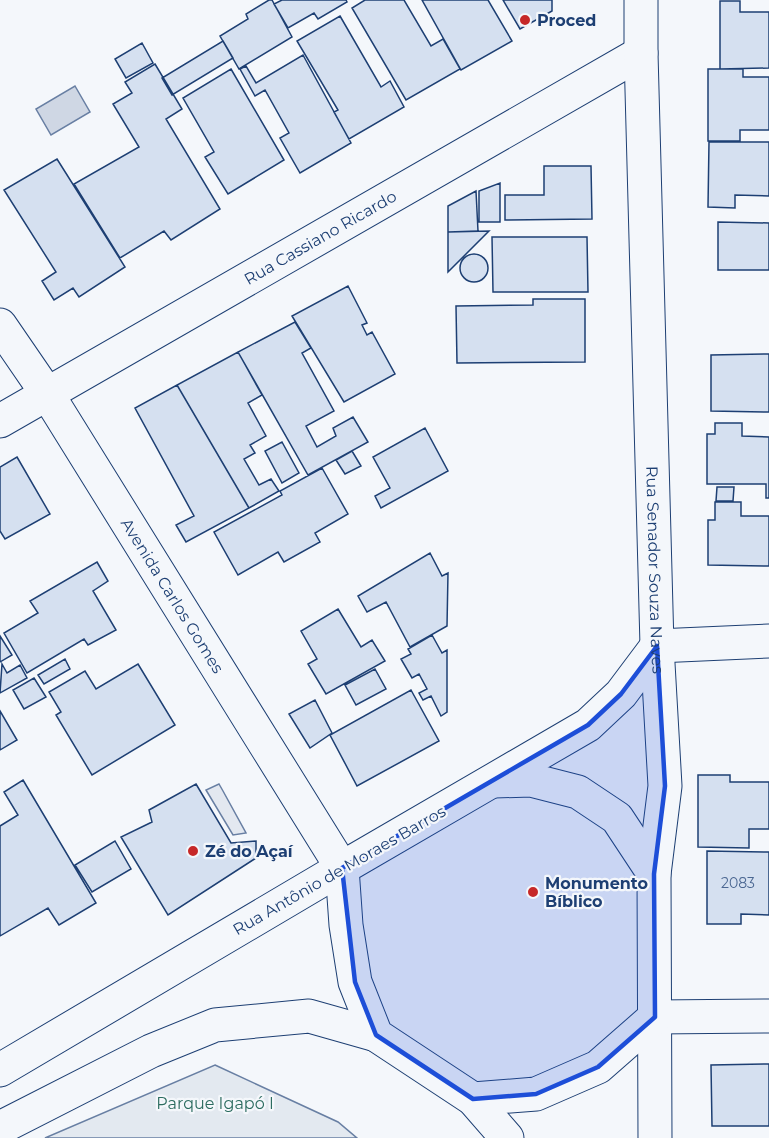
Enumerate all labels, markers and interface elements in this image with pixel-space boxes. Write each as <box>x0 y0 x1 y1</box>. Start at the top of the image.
place label: Proced <box>537 11 596 30</box>
marker: Proced <box>518 13 532 27</box>
street label: Rua Cassiano Ricardo <box>241 186 400 289</box>
street label: Rua Senador Souza Naves <box>642 466 668 675</box>
street label: Avenida Carlos Gomes <box>117 515 228 677</box>
street label: Rua Antônio de Moraes Barros <box>229 801 449 939</box>
place label: Zé do Açaí <box>205 842 294 862</box>
marker: Zé do Açaí <box>186 844 200 858</box>
place label: Monumento Bíblico <box>545 874 648 911</box>
house number: 2083 <box>721 874 755 892</box>
marker: Monumento Bíblico <box>526 885 540 899</box>
park label: Parque Igapó I <box>156 1094 274 1113</box>

